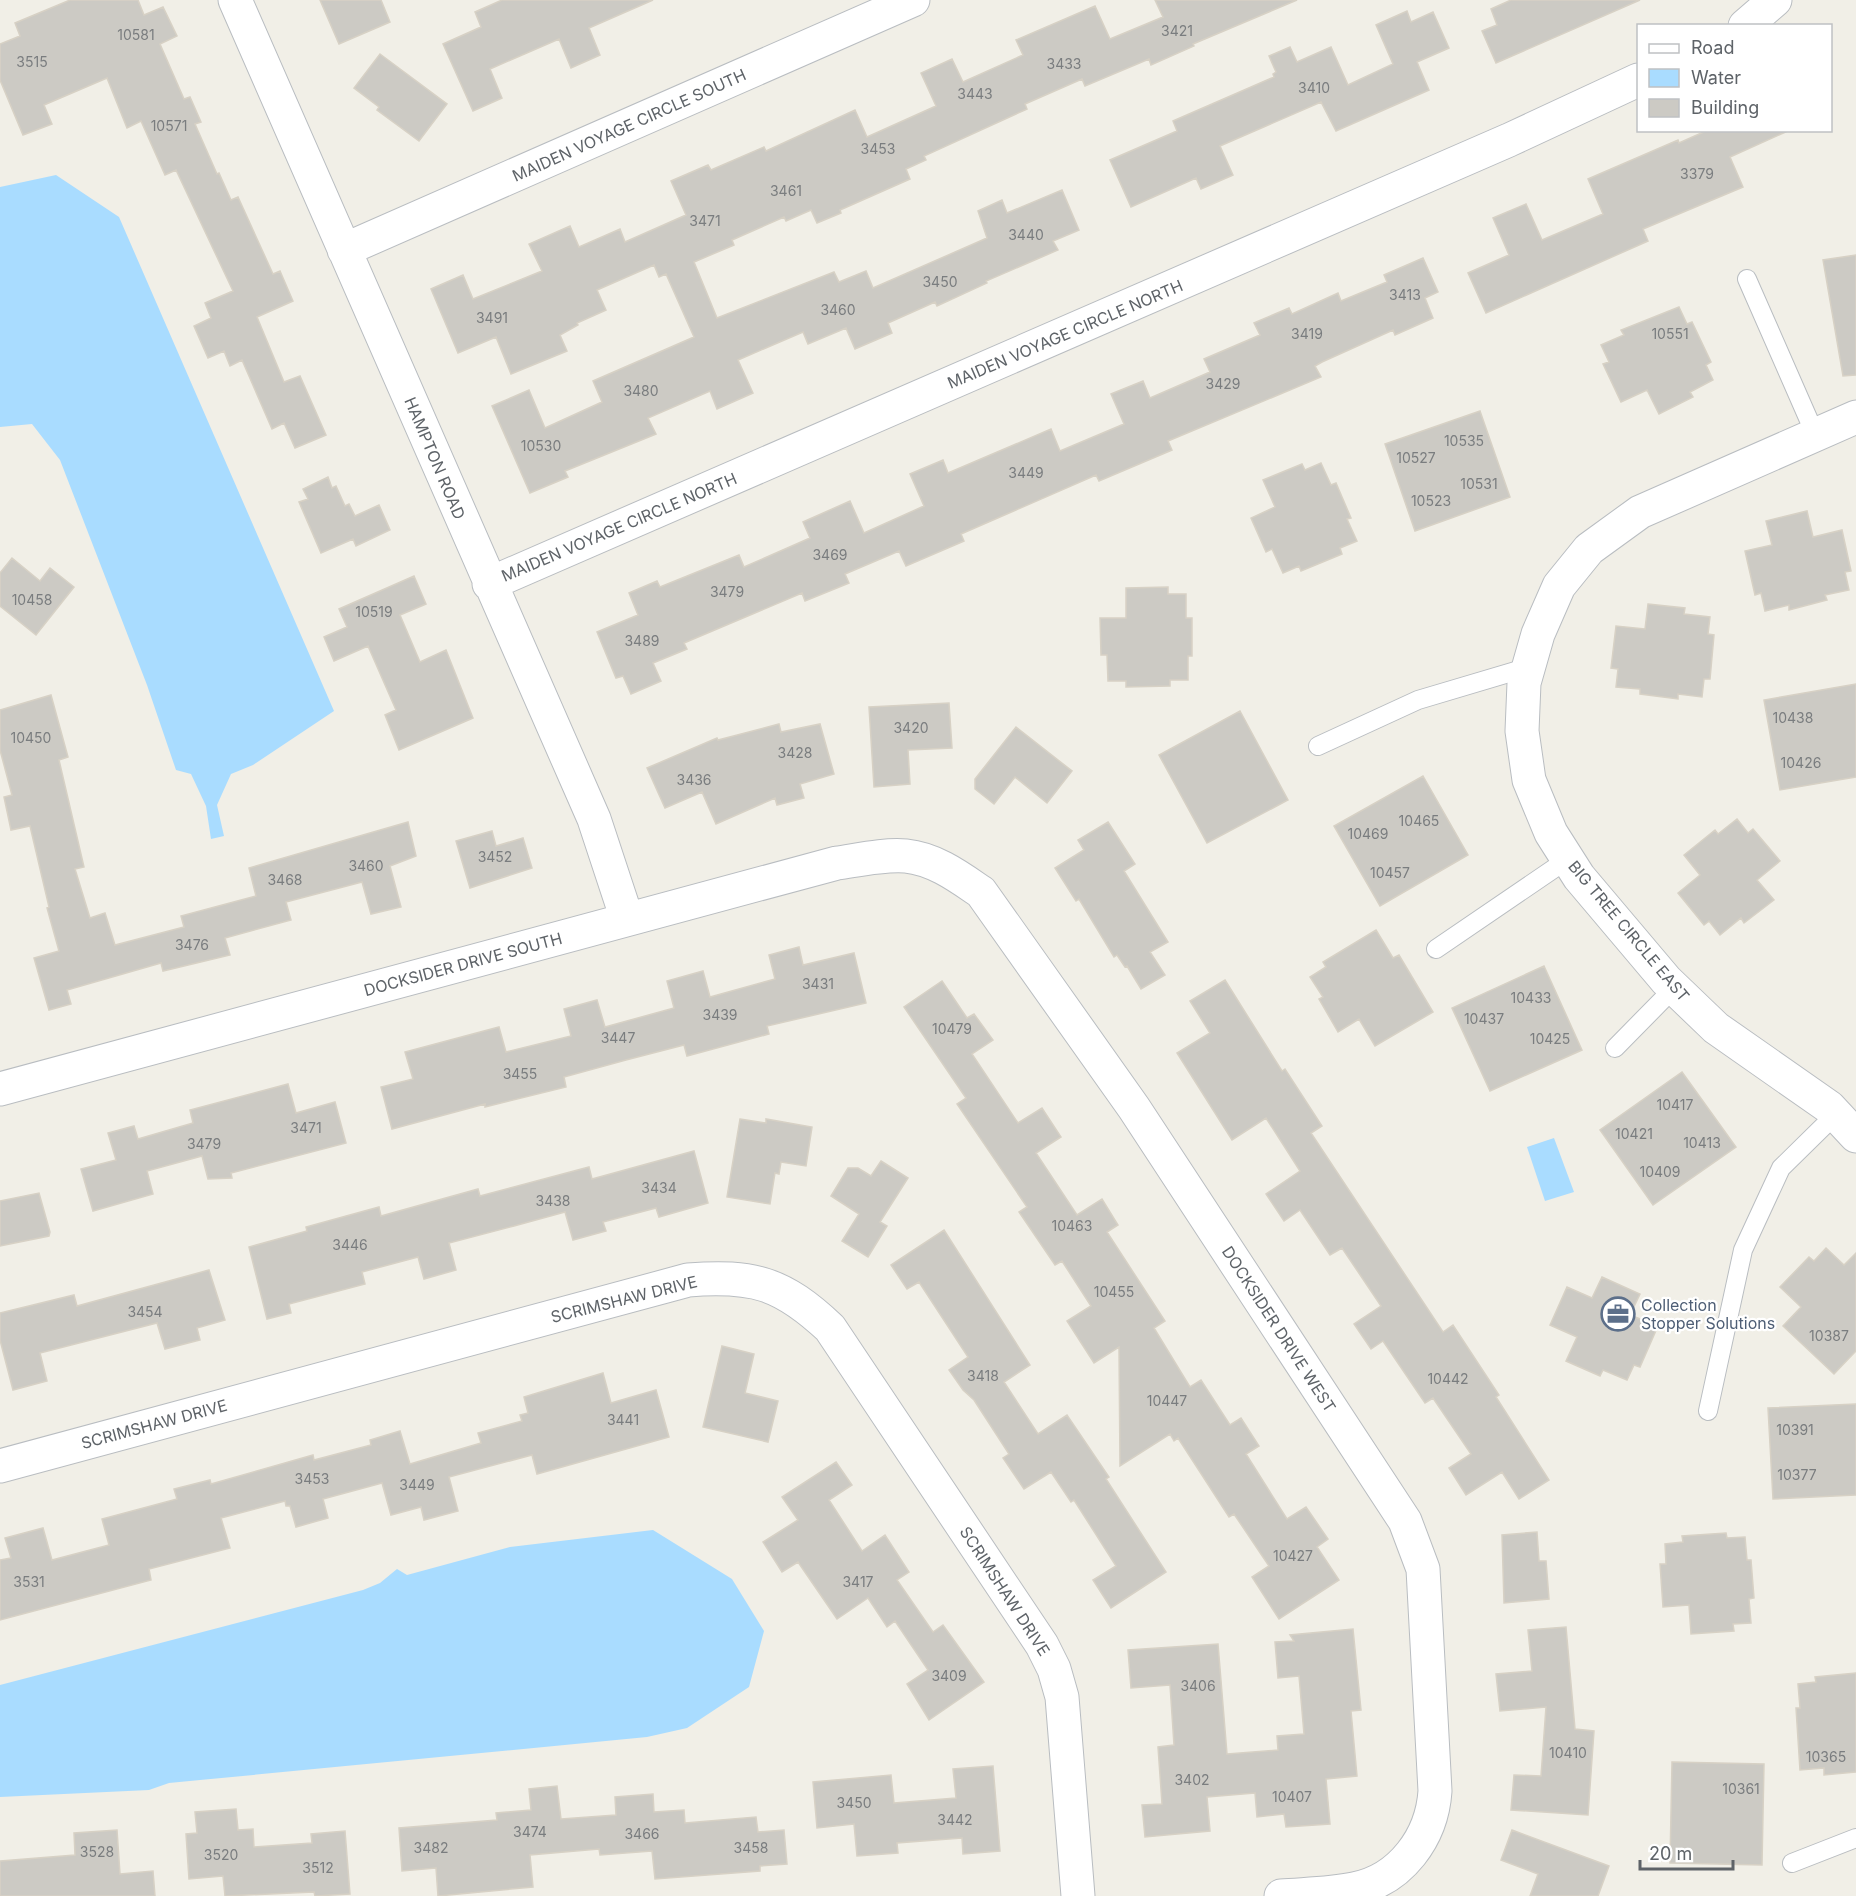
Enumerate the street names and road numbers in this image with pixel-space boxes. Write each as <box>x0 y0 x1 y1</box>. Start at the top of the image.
street label: MAIDEN VOYAGE CIRCLE SOUTH <box>509 64 749 186</box>
street label: MAIDEN VOYAGE CIRCLE NORTH <box>944 275 1186 393</box>
street label: HAMPTON ROAD <box>400 394 470 522</box>
street label: MAIDEN VOYAGE CIRCLE NORTH <box>498 468 740 586</box>
street label: BIG TREE CIRCLE EAST <box>1564 856 1694 1006</box>
street label: DOCKSIDER DRIVE SOUTH <box>362 928 564 1000</box>
street label: DOCKSIDER DRIVE WEST <box>1218 1242 1340 1416</box>
street label: SCRIMSHAW DRIVE <box>549 1271 699 1327</box>
street label: SCRIMSHAW DRIVE <box>79 1395 229 1453</box>
street label: SCRIMSHAW DRIVE <box>956 1523 1054 1659</box>

